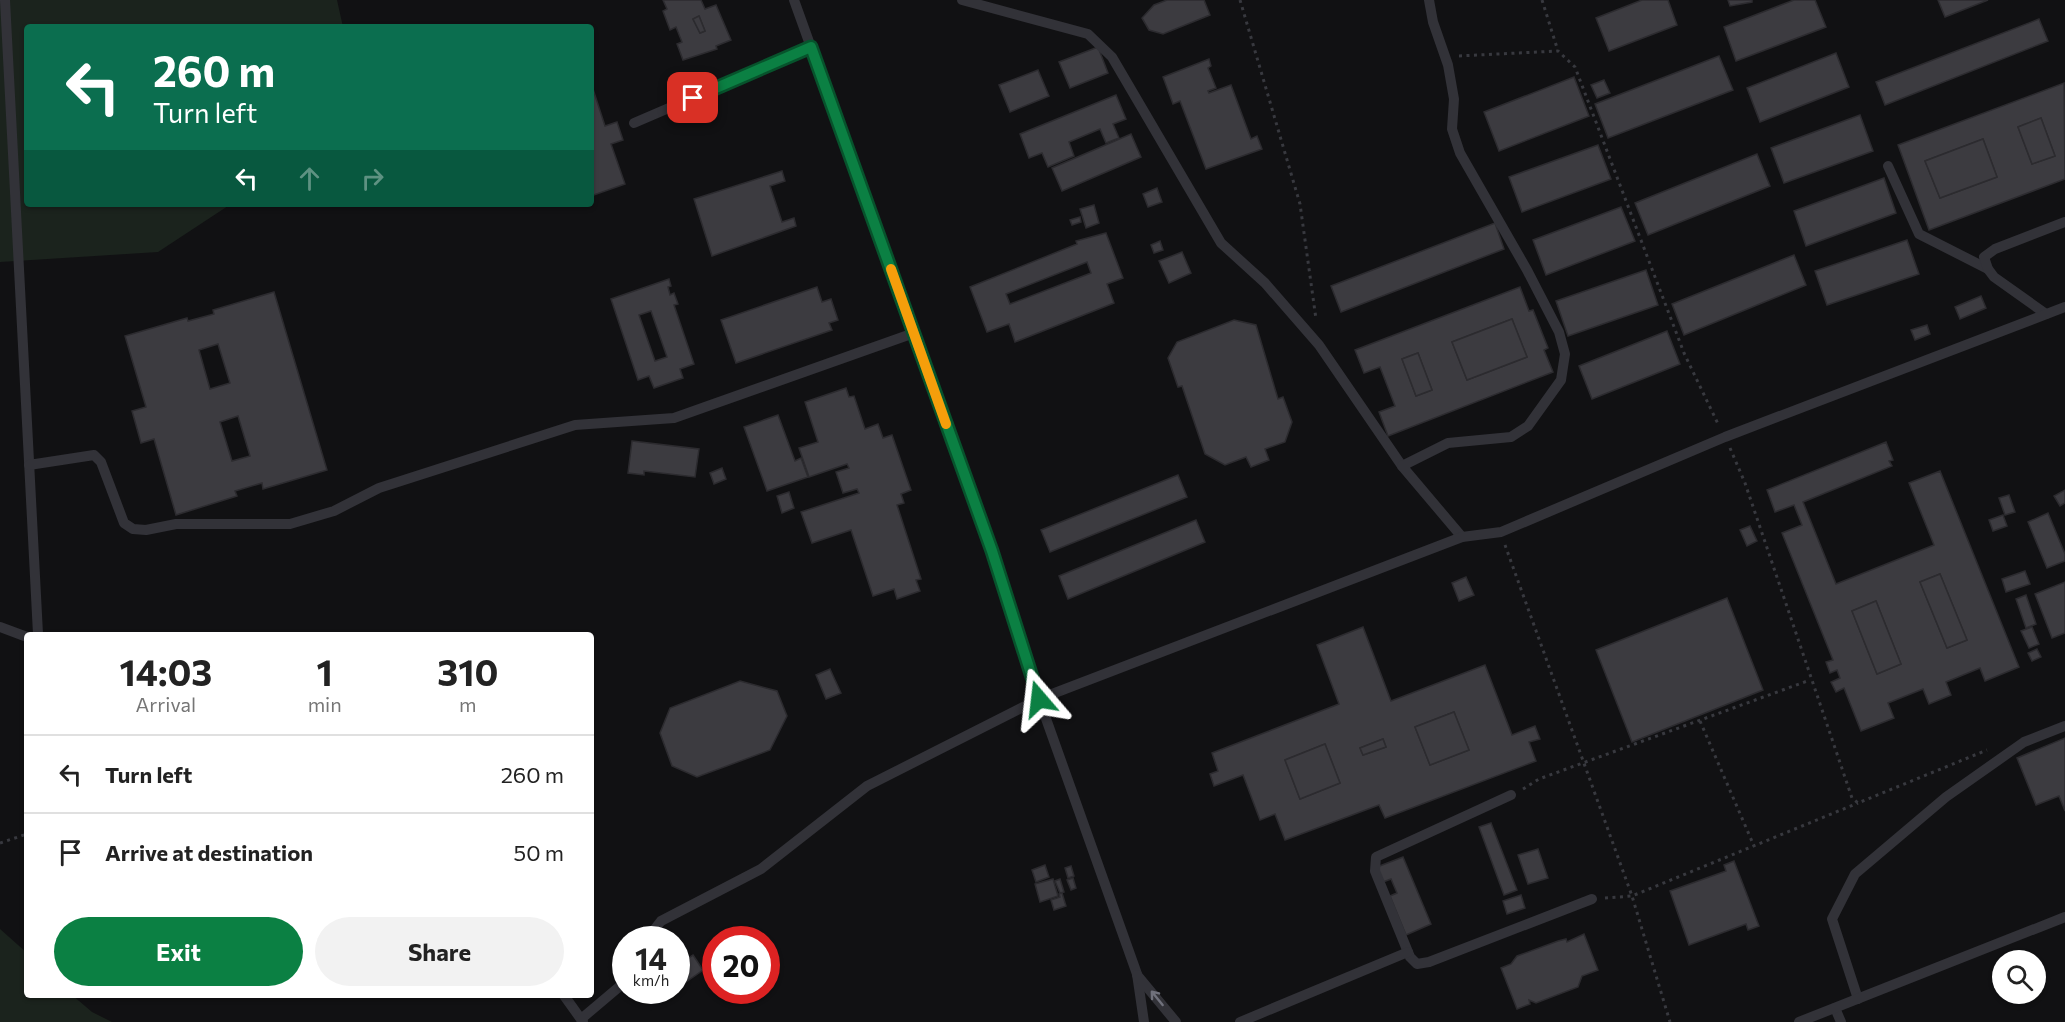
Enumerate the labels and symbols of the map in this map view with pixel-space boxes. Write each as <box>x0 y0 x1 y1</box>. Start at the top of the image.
pin <box>667 72 718 123</box>
position arrow <box>1007 667 1071 731</box>
speed limit sign: 20 <box>702 926 780 1004</box>
one-way arrow <box>1150 990 1163 1006</box>

